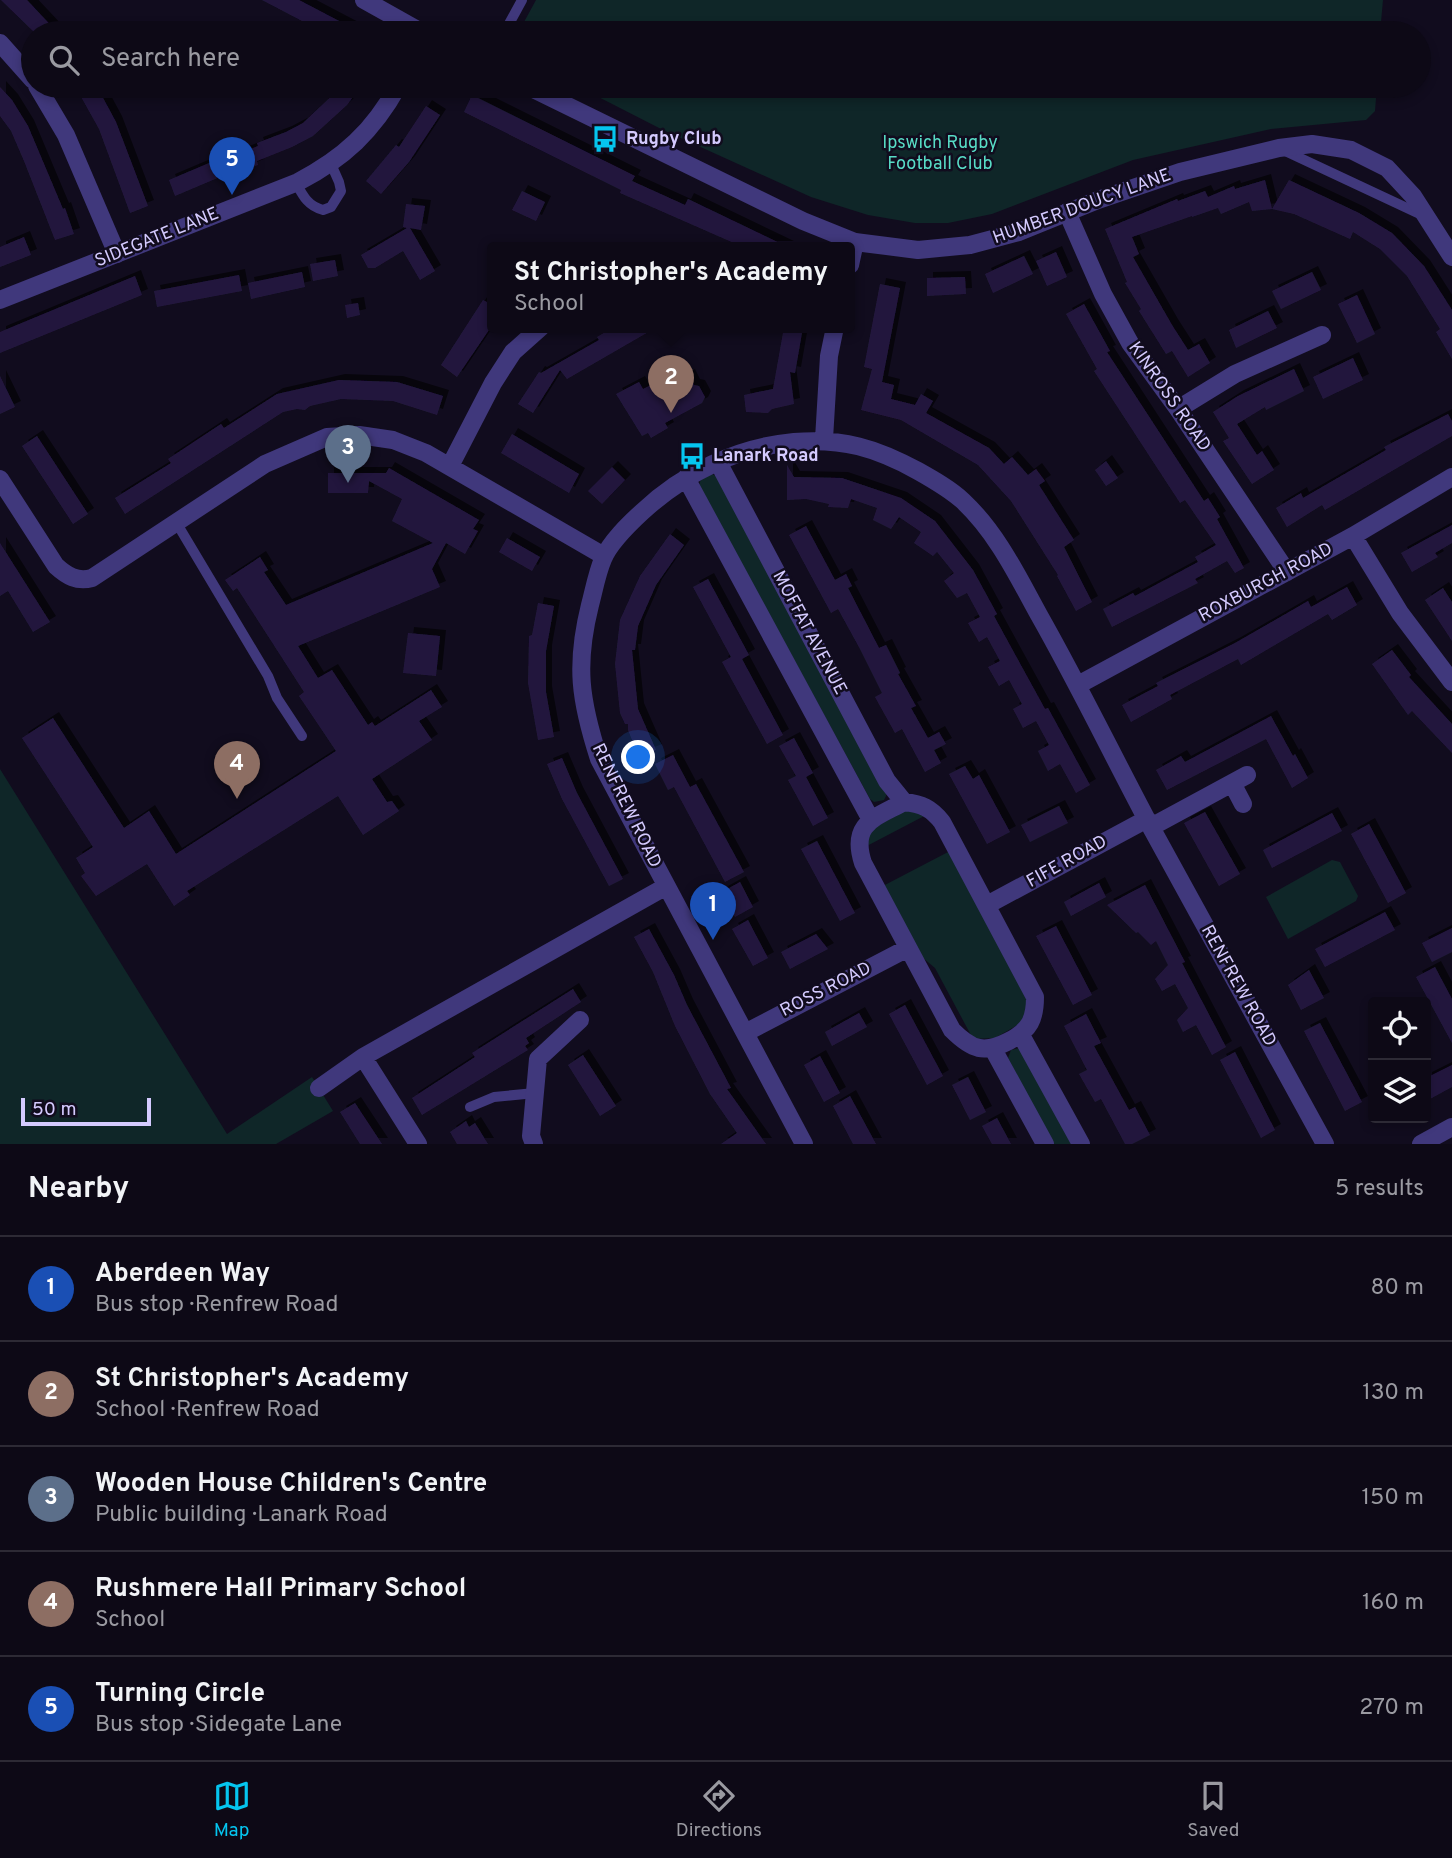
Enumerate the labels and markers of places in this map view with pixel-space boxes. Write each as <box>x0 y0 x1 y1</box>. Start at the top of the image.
bus stop icon: Rugby Club <box>590 124 620 154</box>
place label: Rugby Club <box>626 128 722 151</box>
pin: 5 <box>209 137 255 195</box>
pin: 2 <box>648 355 694 413</box>
pin: 3 <box>325 425 371 483</box>
bus stop icon: Lanark Road <box>677 441 707 471</box>
place label: Lanark Road <box>713 445 819 468</box>
pin: 4 <box>214 741 260 799</box>
pin: 1 <box>690 882 736 940</box>

